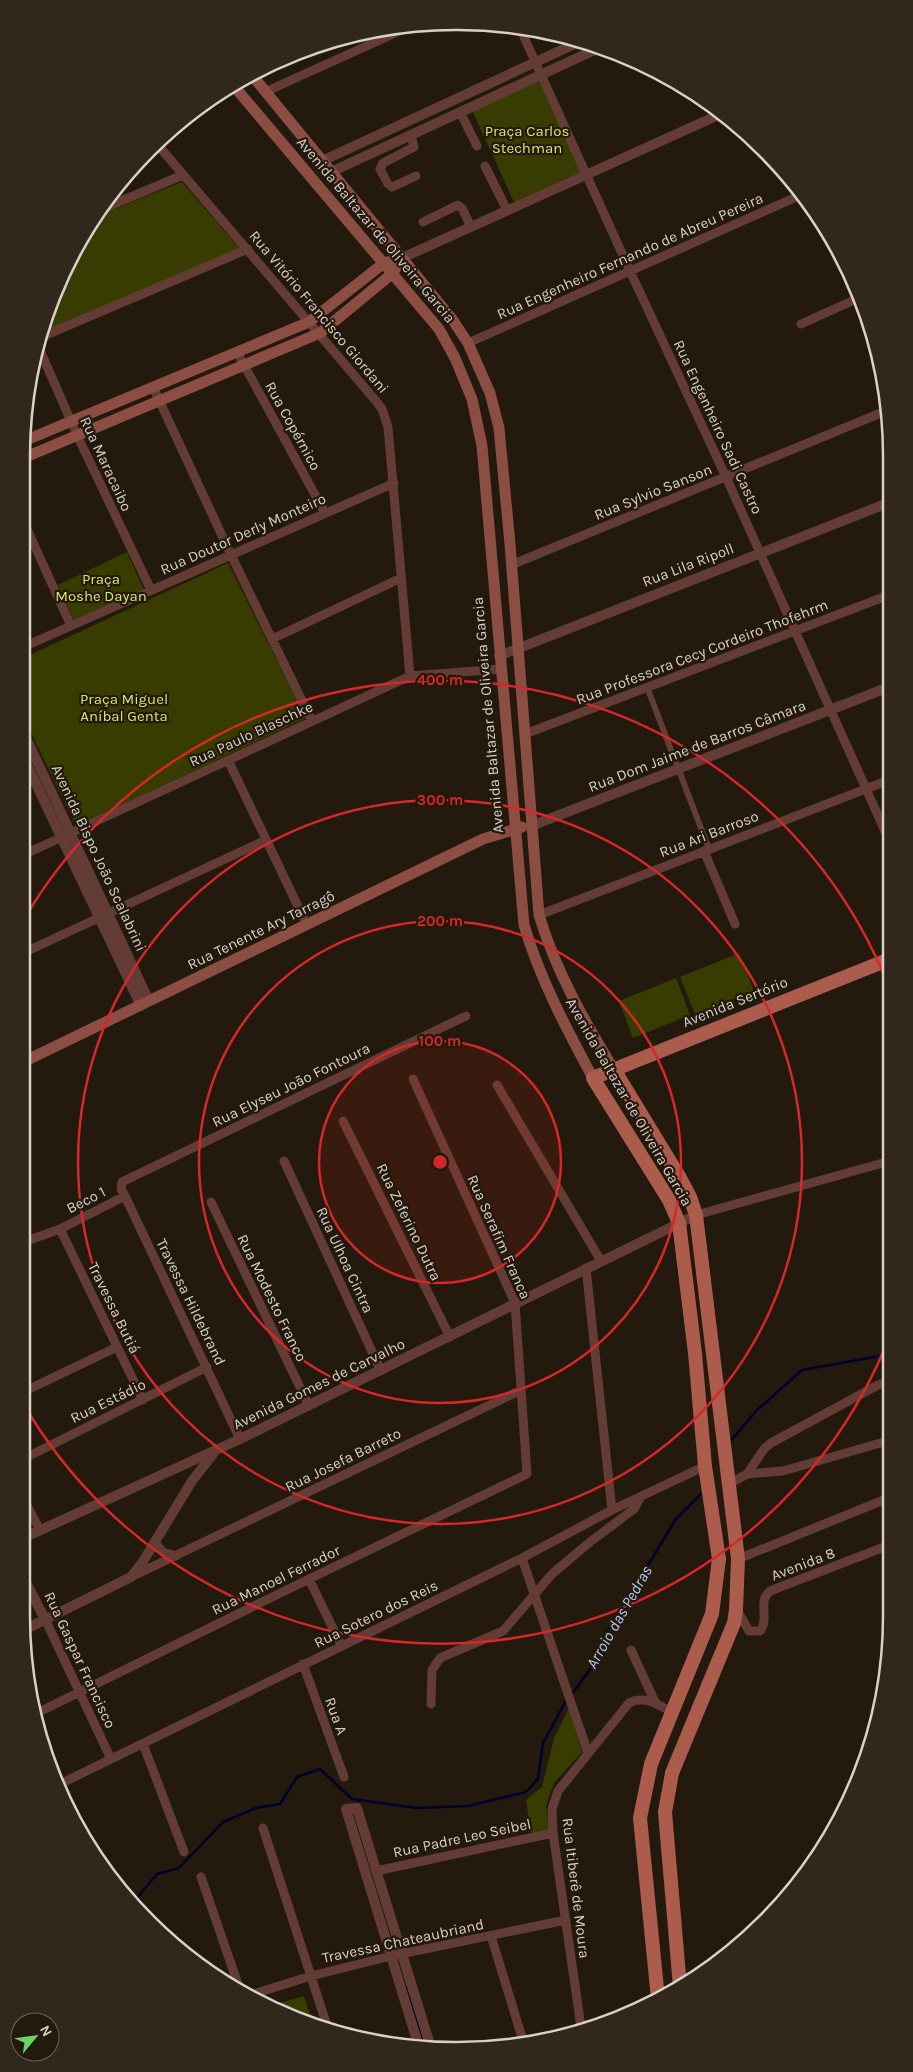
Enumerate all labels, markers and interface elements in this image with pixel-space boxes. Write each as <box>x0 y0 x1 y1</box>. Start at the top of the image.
park label: Praça Carlos Stechman <box>485 122 569 157</box>
street label: Avenida Baltazar de Oliveira Garcia <box>293 133 459 327</box>
street label: Rua Engenheiro Fernando de Abreu Pereira <box>494 189 766 323</box>
street label: Rua Vitório Francisco Giordani <box>246 227 392 397</box>
street label: Rua Engenheiro Sadi Castro <box>670 337 766 517</box>
street label: Rua Copérnico <box>261 378 325 474</box>
street label: Rua Maracaibo <box>76 414 136 514</box>
street label: Rua Sylvio Sanson <box>591 460 715 524</box>
street label: Rua Doutor Derly Monteiro <box>157 489 329 579</box>
street label: Rua Lila Ripoll <box>640 539 736 591</box>
park label: Praça Moshe Dayan <box>55 570 147 605</box>
street label: Avenida Baltazar de Oliveira Garcia <box>469 596 507 834</box>
street label: Rua Professora Cecy Cordeiro Thofehrm <box>573 596 831 708</box>
text: 400 m <box>417 671 463 689</box>
park label: Praça Miguel Aníbal Genta <box>80 690 168 725</box>
street label: Rua Dom Jaime de Barros Câmara <box>586 696 808 796</box>
street label: Rua Paulo Blaschke <box>186 697 316 771</box>
street label: Avenida Bispo João Scalabrini <box>48 762 150 954</box>
text: 300 m <box>417 791 463 809</box>
street label: Rua Ari Barroso <box>657 807 761 861</box>
street label: Rua Tenente Ary Tarragô <box>184 886 338 974</box>
text: 200 m <box>417 912 463 930</box>
street label: Avenida Sertório <box>680 973 790 1031</box>
street label: Avenida Baltazar de Oliveira Garcia <box>562 995 696 1209</box>
text: 100 m <box>419 1032 461 1050</box>
street label: Rua Elyseu João Fontoura <box>209 1039 373 1131</box>
centre of rings <box>431 1153 449 1171</box>
street label: Rua Zeferino Dutra <box>373 1160 445 1284</box>
street label: Rua Serafim Franca <box>463 1172 535 1302</box>
street label: Beco 1 <box>63 1183 109 1217</box>
street label: Rua Ulhoa Cintra <box>312 1204 378 1316</box>
street label: Rua Modesto Franco <box>233 1231 311 1365</box>
street label: Travessa Hildebrand <box>153 1236 229 1368</box>
street label: Travessa Butiá <box>84 1259 144 1357</box>
street label: Avenida Gomes de Carvalho <box>230 1334 408 1434</box>
street label: Rua Estádio <box>67 1375 149 1427</box>
street label: Rua Josefa Barreto <box>282 1424 404 1496</box>
street label: Rua Manoel Ferrador <box>209 1541 344 1619</box>
street label: Avenida 8 <box>769 1544 837 1584</box>
water label: Arroio das Pedras <box>582 1562 656 1672</box>
street label: Rua Sotero dos Reis <box>311 1576 441 1652</box>
street label: Rua Gaspar Francisco <box>40 1589 120 1731</box>
street label: Rua A <box>321 1695 351 1738</box>
street label: Rua Padre Leo Seibel <box>391 1815 533 1861</box>
street label: Rua Itiberê de Moura <box>558 1817 594 1959</box>
street label: Travessa Chateaubriand <box>320 1915 486 1967</box>
north arrow <box>10 2012 60 2062</box>
text: N <box>36 2022 56 2039</box>

